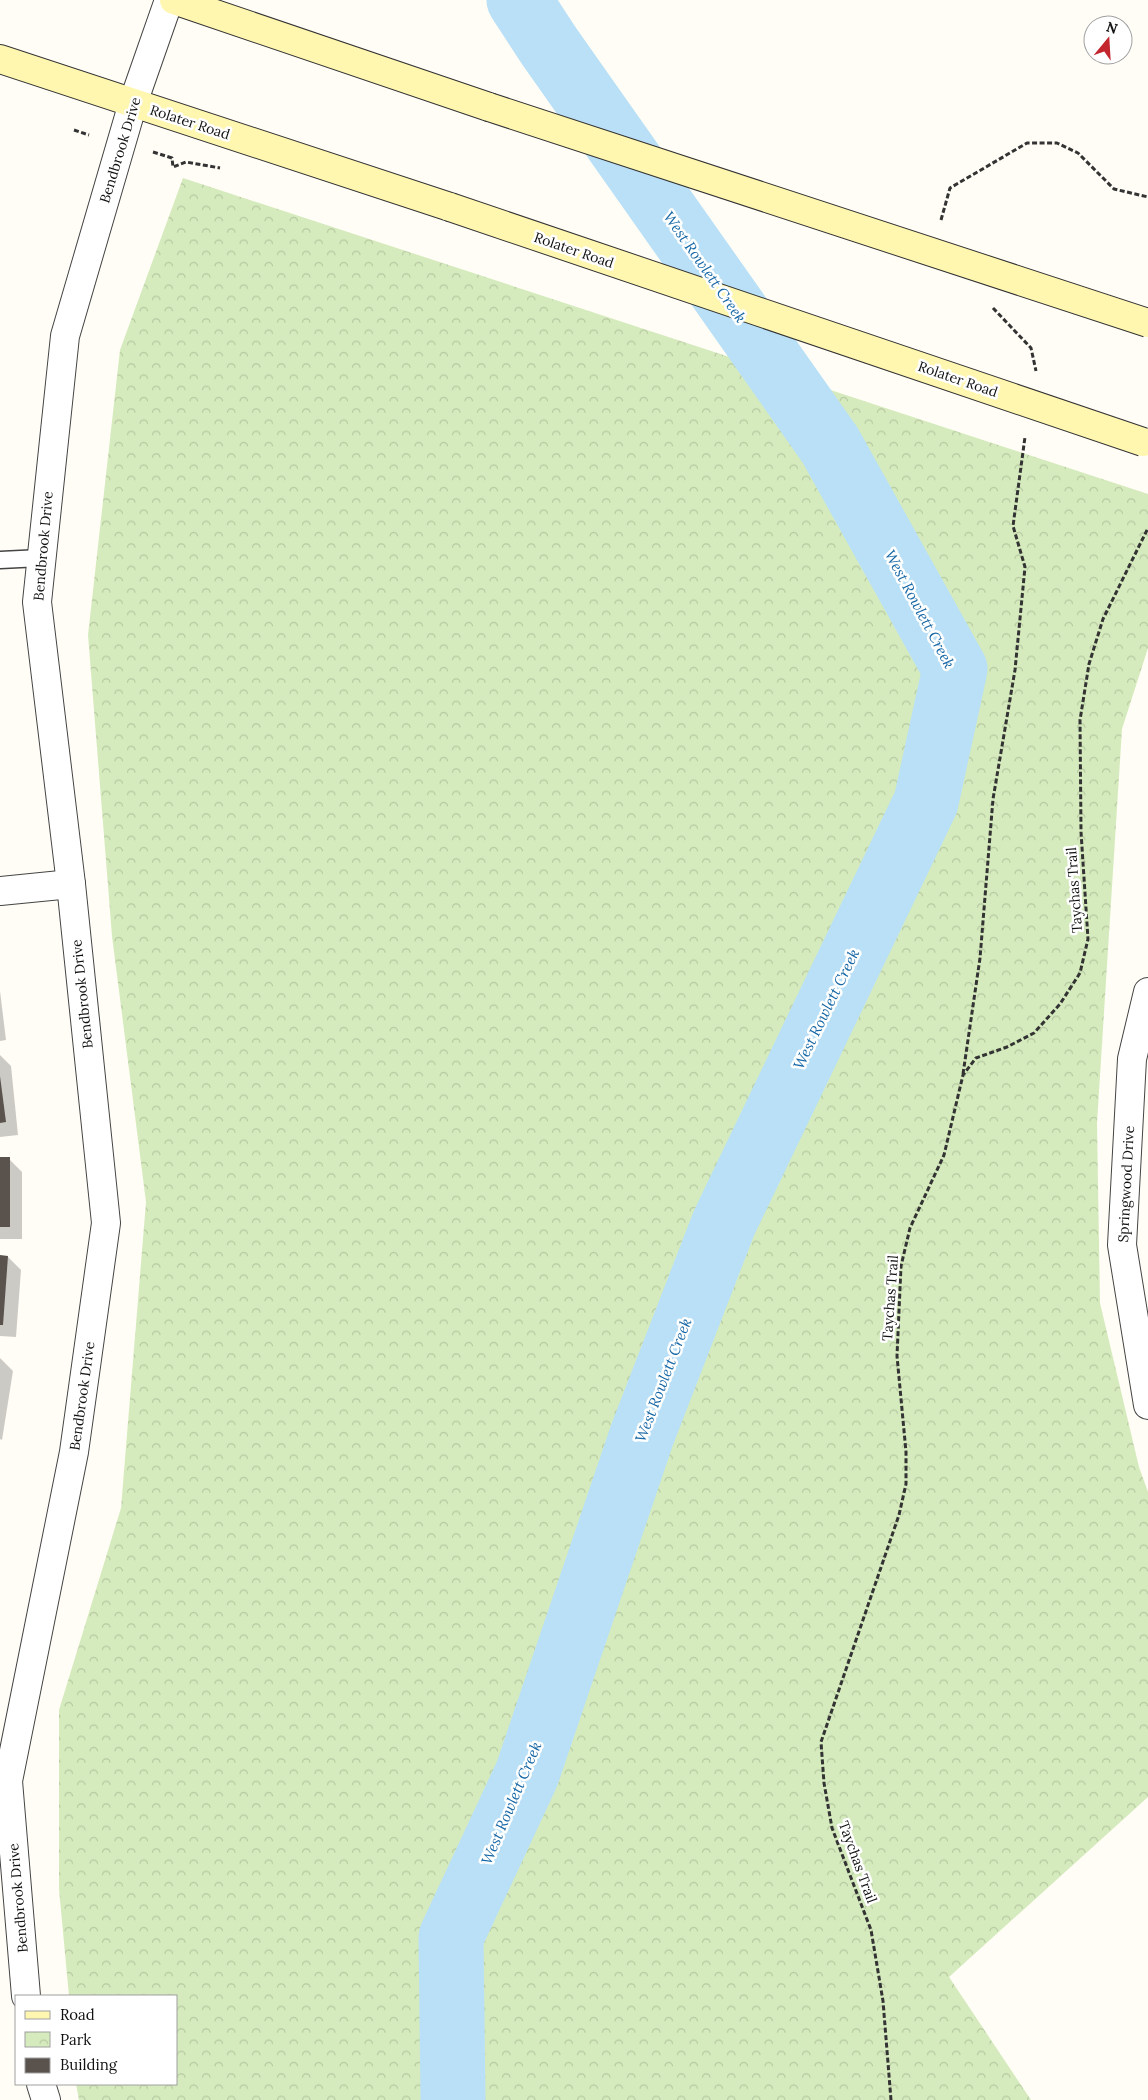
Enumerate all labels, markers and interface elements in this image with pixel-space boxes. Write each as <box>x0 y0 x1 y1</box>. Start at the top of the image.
north arrow <box>1083 15 1133 65</box>
text: N <box>1104 17 1120 38</box>
street label: Bendbrook Drive <box>95 94 145 205</box>
street label: Rolater Road <box>148 101 232 143</box>
water label: West Rowlett Creek <box>660 208 751 326</box>
street label: Rolater Road <box>532 228 616 272</box>
street label: Rolater Road <box>916 357 1000 401</box>
street label: Bendbrook Drive <box>29 490 57 602</box>
water label: West Rowlett Creek <box>881 547 959 672</box>
street label: Taychas Trail <box>1062 846 1086 933</box>
street label: Bendbrook Drive <box>67 938 97 1050</box>
water label: West Rowlett Creek <box>789 946 863 1072</box>
street label: Springwood Drive <box>1114 1125 1138 1243</box>
street label: Taychas Trail <box>878 1254 902 1341</box>
water label: West Rowlett Creek <box>631 1315 695 1445</box>
street label: Bendbrook Drive <box>65 1340 99 1452</box>
water label: West Rowlett Creek <box>477 1739 545 1867</box>
street label: Taychas Trail <box>835 1819 881 1906</box>
street label: Bendbrook Drive <box>4 1842 32 1954</box>
legend <box>15 1995 178 2085</box>
text: Road <box>60 2005 95 2024</box>
text: Park <box>60 2030 91 2049</box>
text: Building <box>60 2055 118 2074</box>

